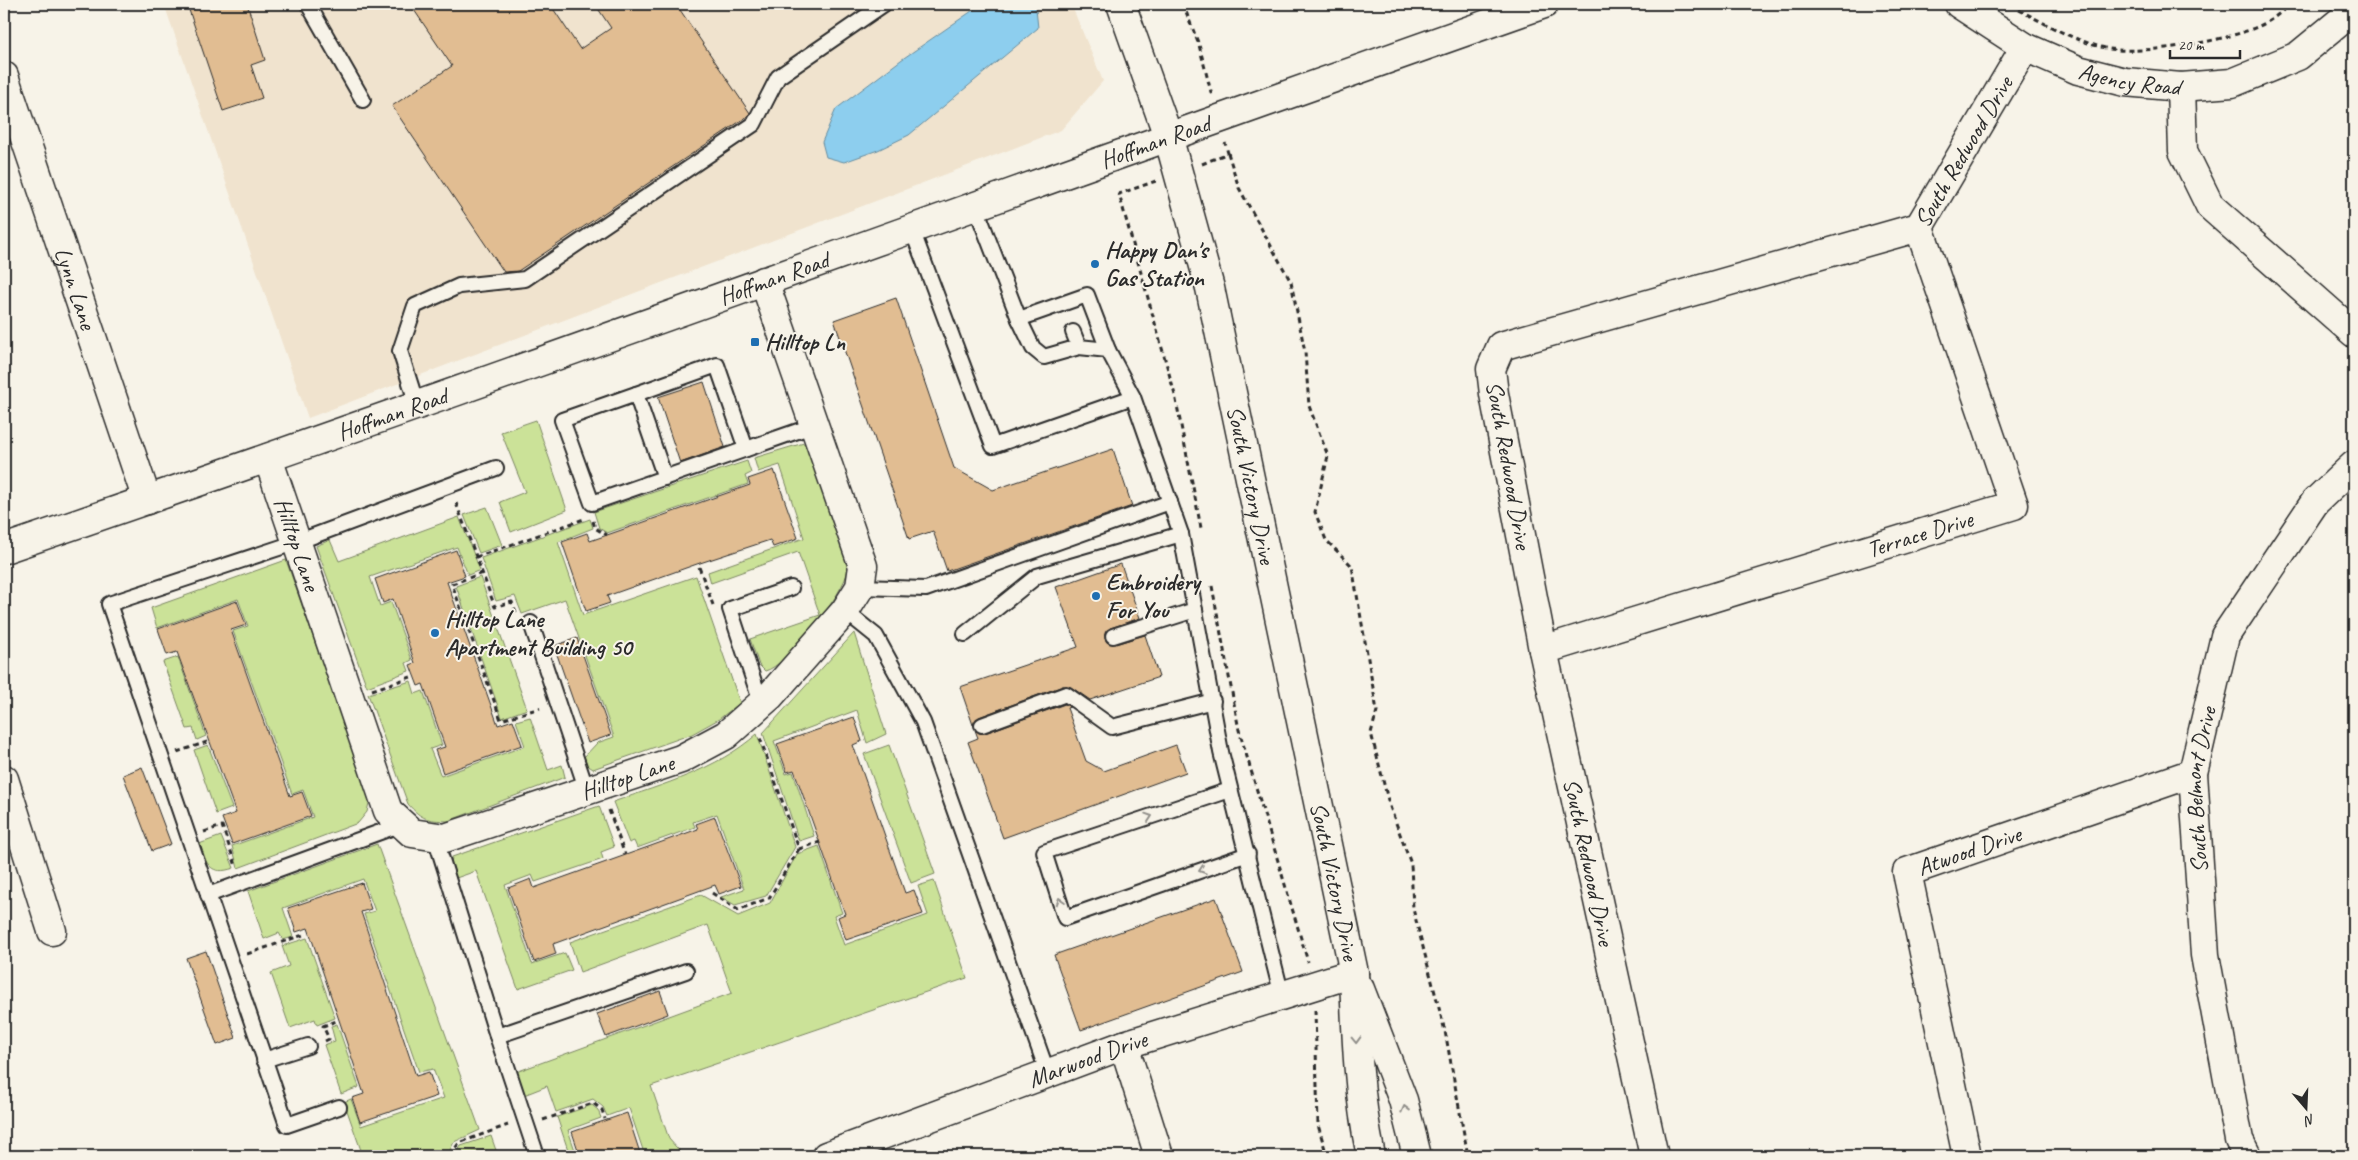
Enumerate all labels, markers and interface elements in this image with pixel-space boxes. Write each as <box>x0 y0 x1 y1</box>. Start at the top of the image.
scale bar <box>2170 28 2240 60</box>
text: 20 m <box>2178 36 2205 55</box>
street label: Agency Road <box>2075 56 2185 102</box>
street label: South Redwood Drive <box>1907 69 2021 233</box>
street label: Hoffman Road <box>1096 107 1218 175</box>
place label: Happy Dan's Gas Station <box>1105 235 1210 293</box>
street label: Lynn Lane <box>48 243 104 335</box>
street label: Hoffman Road <box>715 244 836 312</box>
marker: Happy Dan's Gas Station <box>1089 258 1101 270</box>
place label: Hilltop Ln <box>765 327 846 357</box>
marker: Hilltop Ln <box>749 336 761 348</box>
street label: South Redwood Drive <box>1479 379 1539 553</box>
street label: Hoffman Road <box>333 380 455 447</box>
street label: South Victory Drive <box>1220 403 1283 569</box>
street label: Hilltop Lane <box>268 494 328 597</box>
street label: Terrace Drive <box>1863 503 1978 564</box>
place label: Embroidery For You <box>1106 567 1202 625</box>
marker: Embroidery For You <box>1090 590 1102 602</box>
place label: Hilltop Lane Apartment Building 50 <box>445 604 634 662</box>
marker: Hilltop Lane Apartment Building 50 <box>429 627 441 639</box>
street label: South Belmont Drive <box>2178 702 2223 874</box>
street label: Hilltop Lane <box>577 747 680 807</box>
street label: South Redwood Drive <box>1557 776 1622 950</box>
street label: South Victory Drive <box>1303 799 1366 965</box>
one-way arrow <box>1145 813 1153 823</box>
street label: Atwood Drive <box>1913 818 2027 882</box>
one-way arrow <box>1198 864 1207 874</box>
one-way arrow <box>1056 898 1066 906</box>
street label: Marwood Drive <box>1024 1023 1153 1094</box>
one-way arrow <box>1350 1036 1361 1044</box>
north arrow <box>2280 1082 2330 1132</box>
one-way arrow <box>1400 1105 1411 1113</box>
text: N <box>2301 1110 2317 1130</box>

